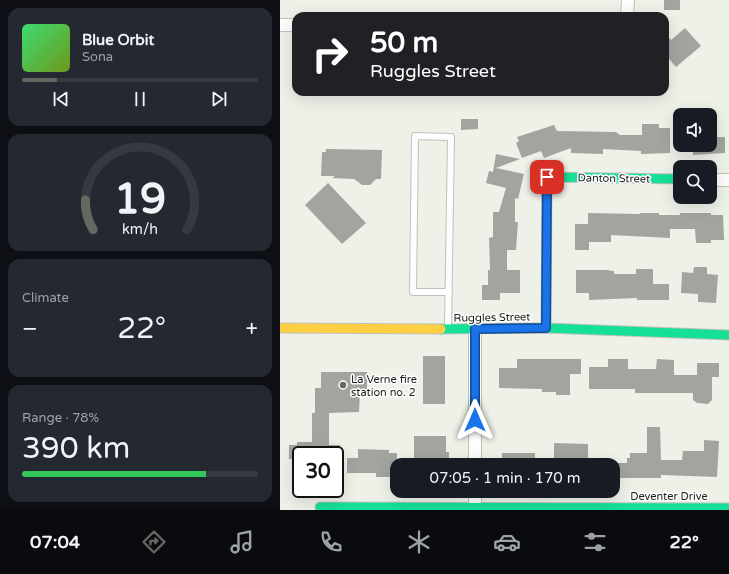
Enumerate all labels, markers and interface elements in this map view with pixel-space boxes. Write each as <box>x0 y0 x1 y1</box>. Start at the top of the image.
text: 50 m <box>370 26 438 60</box>
icon: right <box>304 28 356 80</box>
text: Blue Orbit <box>82 31 154 49</box>
text: Sona <box>82 49 113 65</box>
text: Ruggles Street <box>370 60 496 82</box>
icon: previous <box>50 88 72 110</box>
icon: pause <box>129 88 151 110</box>
icon: next <box>208 88 230 110</box>
map controls <box>673 108 717 204</box>
button: sound <box>673 108 717 152</box>
pin <box>530 160 564 194</box>
button: search <box>673 160 717 204</box>
icon: arrive <box>536 166 558 188</box>
street label: Danton Street <box>578 171 650 186</box>
text: 19 <box>114 175 166 225</box>
text: km/h <box>122 221 158 238</box>
text: Climate <box>22 290 69 306</box>
text: 22° <box>117 310 166 347</box>
street label: Ruggles Street <box>453 310 531 325</box>
text: − <box>22 316 38 342</box>
text: + <box>246 316 258 342</box>
place label: La Verne fire station no. 2 <box>351 373 417 399</box>
marker: La Verne fire station no. 2 <box>338 380 348 390</box>
position arrow <box>454 399 496 441</box>
text: Range · 78% <box>22 410 99 426</box>
text: 390 km <box>22 430 130 467</box>
speed limit sign: 30 <box>292 446 344 498</box>
text: 07:05 · 1 min · 170 m <box>430 469 580 487</box>
street label: Deventer Drive <box>630 490 708 503</box>
icon: directions <box>140 528 168 556</box>
icon: music <box>228 528 256 556</box>
icon: phone <box>317 528 345 556</box>
icon: climate <box>405 528 433 556</box>
icon: car <box>493 528 521 556</box>
icon: filters <box>581 528 609 556</box>
text: 07:04 <box>30 531 80 553</box>
text: 22° <box>669 531 699 553</box>

